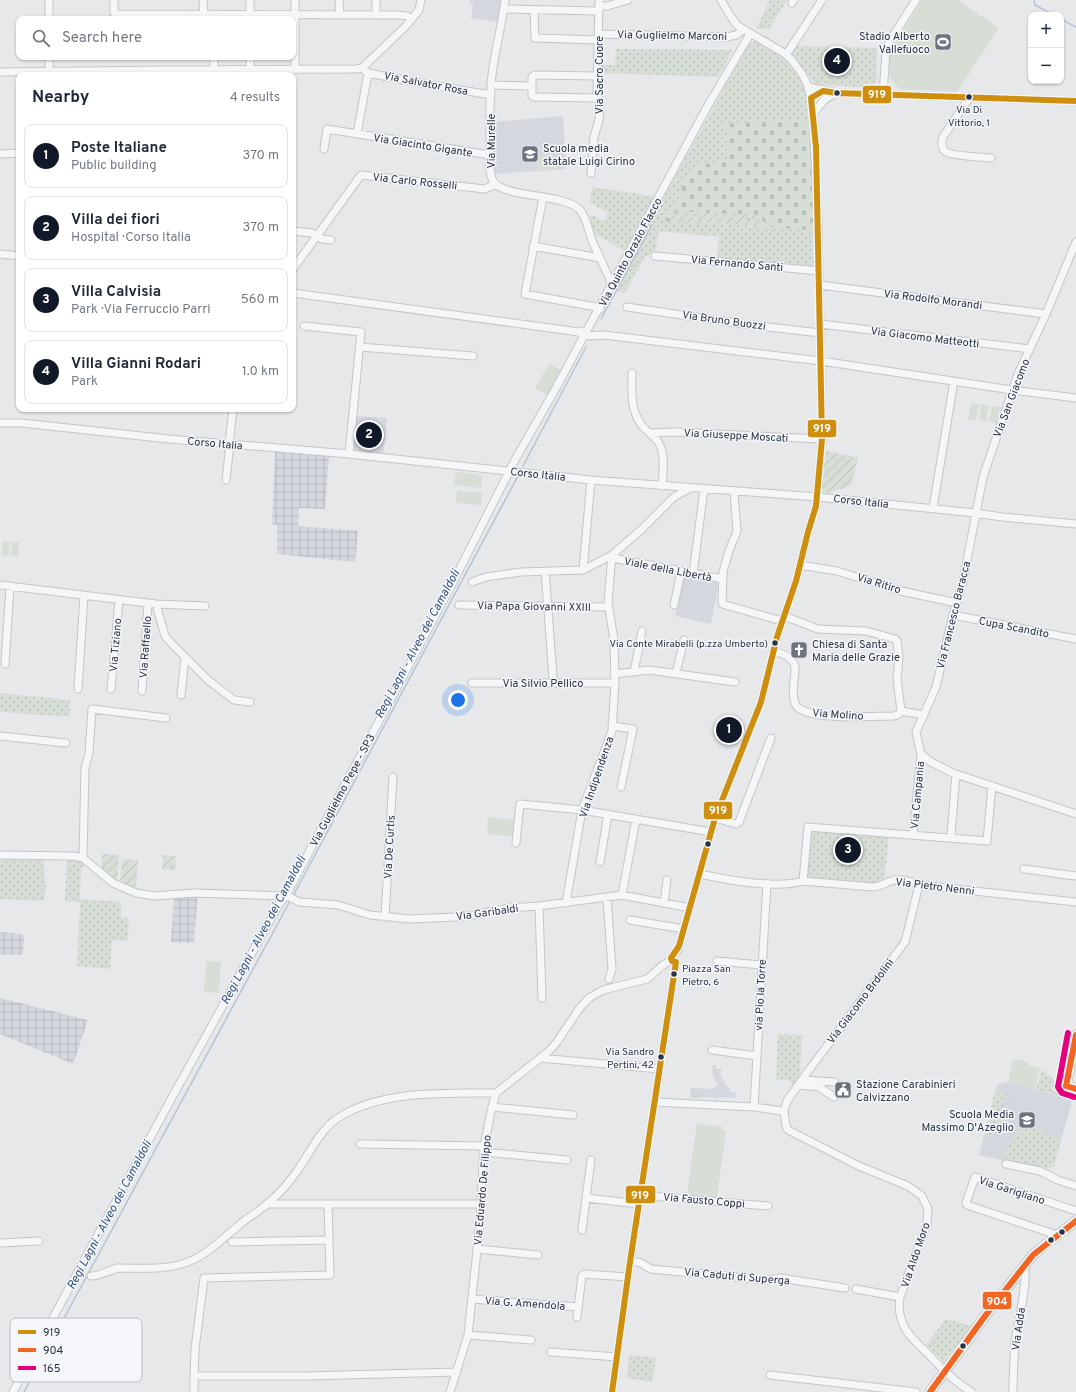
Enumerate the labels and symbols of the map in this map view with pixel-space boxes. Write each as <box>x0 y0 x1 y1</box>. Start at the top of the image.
street label: Via Guglielmo Marconi <box>617 28 727 44</box>
place label: Stadio Alberto Vallefuoco <box>859 30 930 57</box>
sports icon: Stadio Alberto Vallefuoco <box>933 32 953 52</box>
street label: Via Sacro Cuore <box>593 36 607 114</box>
pin: 4 <box>824 46 850 76</box>
street label: Via Salvator Rosa <box>382 69 469 99</box>
line badge: 919 <box>862 85 892 104</box>
unlabelled marker <box>832 88 842 98</box>
text: 919 <box>868 88 886 102</box>
marker: Via Di Vittorio, 1 <box>964 92 974 102</box>
place label: Via Di Vittorio, 1 <box>948 104 990 130</box>
street label: Via Murelle <box>485 113 499 169</box>
street label: Via Giacinto Gigante <box>372 131 474 161</box>
place label: Scuola media statale Luigi Cirino <box>543 142 635 169</box>
school or university icon: Scuola media statale Luigi Cirino <box>520 144 540 164</box>
street label: Via Carlo Rosselli <box>372 171 458 193</box>
street label: Via Quinto Orazio Flacco <box>596 196 666 309</box>
street label: Via Fernando Santi <box>690 253 784 275</box>
street label: Via Rodolfo Morandi <box>883 287 983 313</box>
street label: Via Bruno Buozzi <box>681 308 767 334</box>
street label: Via Giacomo Matteotti <box>870 324 980 352</box>
street label: Via San Giacomo <box>990 357 1033 440</box>
line badge: 919 <box>807 419 837 438</box>
pin: 2 <box>356 420 382 450</box>
text: 919 <box>813 422 831 436</box>
street label: Via Giuseppe Moscati <box>683 426 789 446</box>
street label: Corso Italia <box>187 435 243 453</box>
street label: Corso Italia <box>510 465 566 485</box>
street label: Corso Italia <box>833 492 889 512</box>
street label: Viale della Libertà <box>623 555 713 585</box>
street label: Via Francesco Baracca <box>934 560 974 671</box>
water label: Regi Lagni - Alveo dei Camaldoli <box>372 566 464 722</box>
street label: Via Ritiro <box>855 571 902 597</box>
street label: Via Papa Giovanni XXIII <box>477 599 591 615</box>
street label: Cupa Scandito <box>977 614 1050 642</box>
street label: Via Raffaello <box>137 615 155 679</box>
street label: Via Tiziano <box>107 618 125 673</box>
place label: Via Conte Mirabelli (p.zza Umberto) <box>610 638 768 651</box>
marker: Via Conte Mirabelli (p.zza Umberto) <box>770 638 780 648</box>
place label: Chiesa di Santa Maria delle Grazie <box>812 638 900 665</box>
church icon: Chiesa di Santa Maria delle Grazie <box>789 640 809 660</box>
street label: Via Silvio Pellico <box>503 677 583 691</box>
your location <box>448 690 468 710</box>
street label: Via Molino <box>812 706 864 724</box>
pin: 1 <box>716 715 742 745</box>
street label: Via Guglielmo Pepe - SP3 <box>307 732 379 849</box>
street label: Via Indipendenza <box>576 735 618 820</box>
street label: Via Campania <box>908 760 928 830</box>
line badge: 919 <box>703 801 733 820</box>
text: 919 <box>709 804 727 818</box>
street label: Via De Curtis <box>381 815 399 879</box>
pin: 3 <box>835 835 861 865</box>
unlabelled marker <box>703 839 713 849</box>
water label: Regi Lagni - Alveo dei Camaldoli <box>218 852 310 1008</box>
street label: Via Pietro Nenni <box>895 875 975 899</box>
street label: Via Garibaldi <box>455 902 519 924</box>
street label: Via Giacomo Brdolini <box>824 956 897 1047</box>
street label: via Pio la Torre <box>752 959 770 1031</box>
place label: Piazza San Pietro, 6 <box>682 963 731 989</box>
marker: Piazza San Pietro, 6 <box>669 969 679 979</box>
place label: Via Sandro Pertini, 42 <box>605 1046 654 1072</box>
marker: Via Sandro Pertini, 42 <box>656 1052 666 1062</box>
place label: Stazione Carabinieri Calvizzano <box>856 1078 956 1105</box>
public building icon: Stazione Carabinieri Calvizzano <box>833 1080 853 1100</box>
place label: Scuola Media Massimo D'Azeglio <box>921 1108 1014 1135</box>
school or university icon: Scuola Media Massimo D'Azeglio <box>1017 1110 1037 1130</box>
street label: Via Eduardo De Filippo <box>471 1134 495 1246</box>
water label: Regi Lagni - Alveo dei Camaldoli <box>64 1137 156 1293</box>
street label: Via Garigliano <box>977 1174 1047 1208</box>
line badge: 919 <box>625 1185 656 1204</box>
text: 919 <box>631 1189 649 1203</box>
street label: Via Fausto Coppi <box>663 1190 745 1212</box>
street label: Via Aldo Moro <box>898 1221 934 1290</box>
unlabelled marker <box>1057 1227 1067 1237</box>
unlabelled marker <box>1046 1235 1056 1245</box>
street label: Via Caduti di Superga <box>684 1265 791 1289</box>
line badge: 904 <box>982 1291 1012 1310</box>
street label: Via G. Amendola <box>484 1294 566 1314</box>
text: 904 <box>986 1295 1008 1309</box>
street label: Via Adda <box>1009 1306 1029 1352</box>
legend <box>10 1318 142 1382</box>
text: 919 <box>43 1326 60 1340</box>
unlabelled marker <box>958 1341 968 1351</box>
text: 904 <box>43 1344 64 1358</box>
text: 165 <box>43 1362 61 1376</box>

